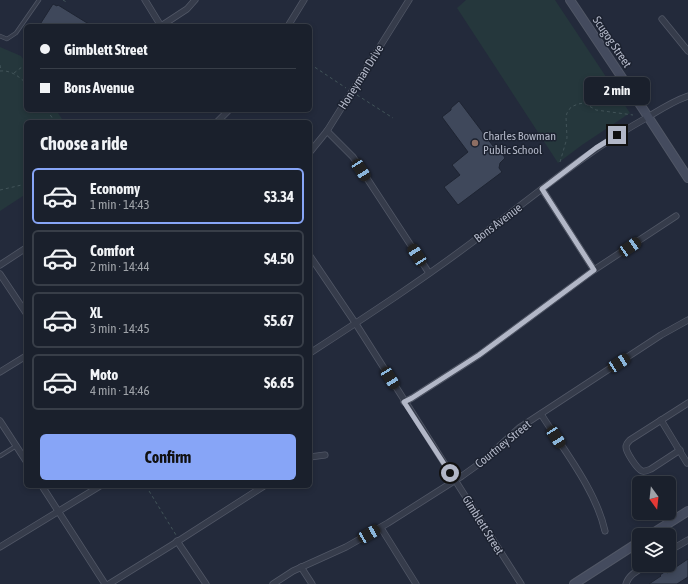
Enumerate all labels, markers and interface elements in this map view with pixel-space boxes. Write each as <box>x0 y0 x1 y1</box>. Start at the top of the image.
street label: Scugog Street <box>590 14 635 71</box>
text: Gimblett Street <box>64 41 148 58</box>
street label: Honeyman Drive <box>336 42 386 112</box>
callout: 2 min <box>584 77 650 105</box>
text: Bons Avenue <box>64 79 134 96</box>
text: 2 min <box>604 83 630 98</box>
route end <box>608 126 626 144</box>
place label: Charles Bowman Public School <box>483 129 556 157</box>
text: Choose a ride <box>40 133 128 154</box>
marker: Charles Bowman Public School <box>470 138 480 148</box>
car <box>349 157 373 183</box>
icon: car <box>42 178 78 214</box>
text: Economy <box>90 180 140 197</box>
text: $3.34 <box>264 188 294 205</box>
text: 1 min · 14:43 <box>90 197 150 212</box>
street label: Bons Avenue <box>471 200 525 246</box>
car <box>617 235 643 259</box>
icon: car <box>42 240 78 276</box>
text: Comfort <box>90 242 134 259</box>
car <box>405 242 429 268</box>
text: $4.50 <box>264 250 294 267</box>
text: 2 min · 14:44 <box>90 259 150 274</box>
icon: car <box>42 302 78 338</box>
text: XL <box>90 304 103 321</box>
text: $5.67 <box>264 312 294 329</box>
text: 3 min · 14:45 <box>90 321 150 336</box>
car <box>606 351 632 375</box>
icon: car <box>42 364 78 400</box>
car <box>379 365 401 391</box>
text: Moto <box>90 366 118 383</box>
text: $6.65 <box>264 374 294 391</box>
text: 4 min · 14:46 <box>90 383 150 398</box>
street label: Courtney Street <box>472 417 534 471</box>
car <box>544 424 568 450</box>
button: Confirm <box>40 434 296 480</box>
route start <box>441 464 459 482</box>
north arrow <box>632 476 676 520</box>
map controls <box>632 476 676 572</box>
street label: Gimblett Street <box>459 493 507 558</box>
car <box>356 523 382 545</box>
button: layers <box>632 528 676 572</box>

